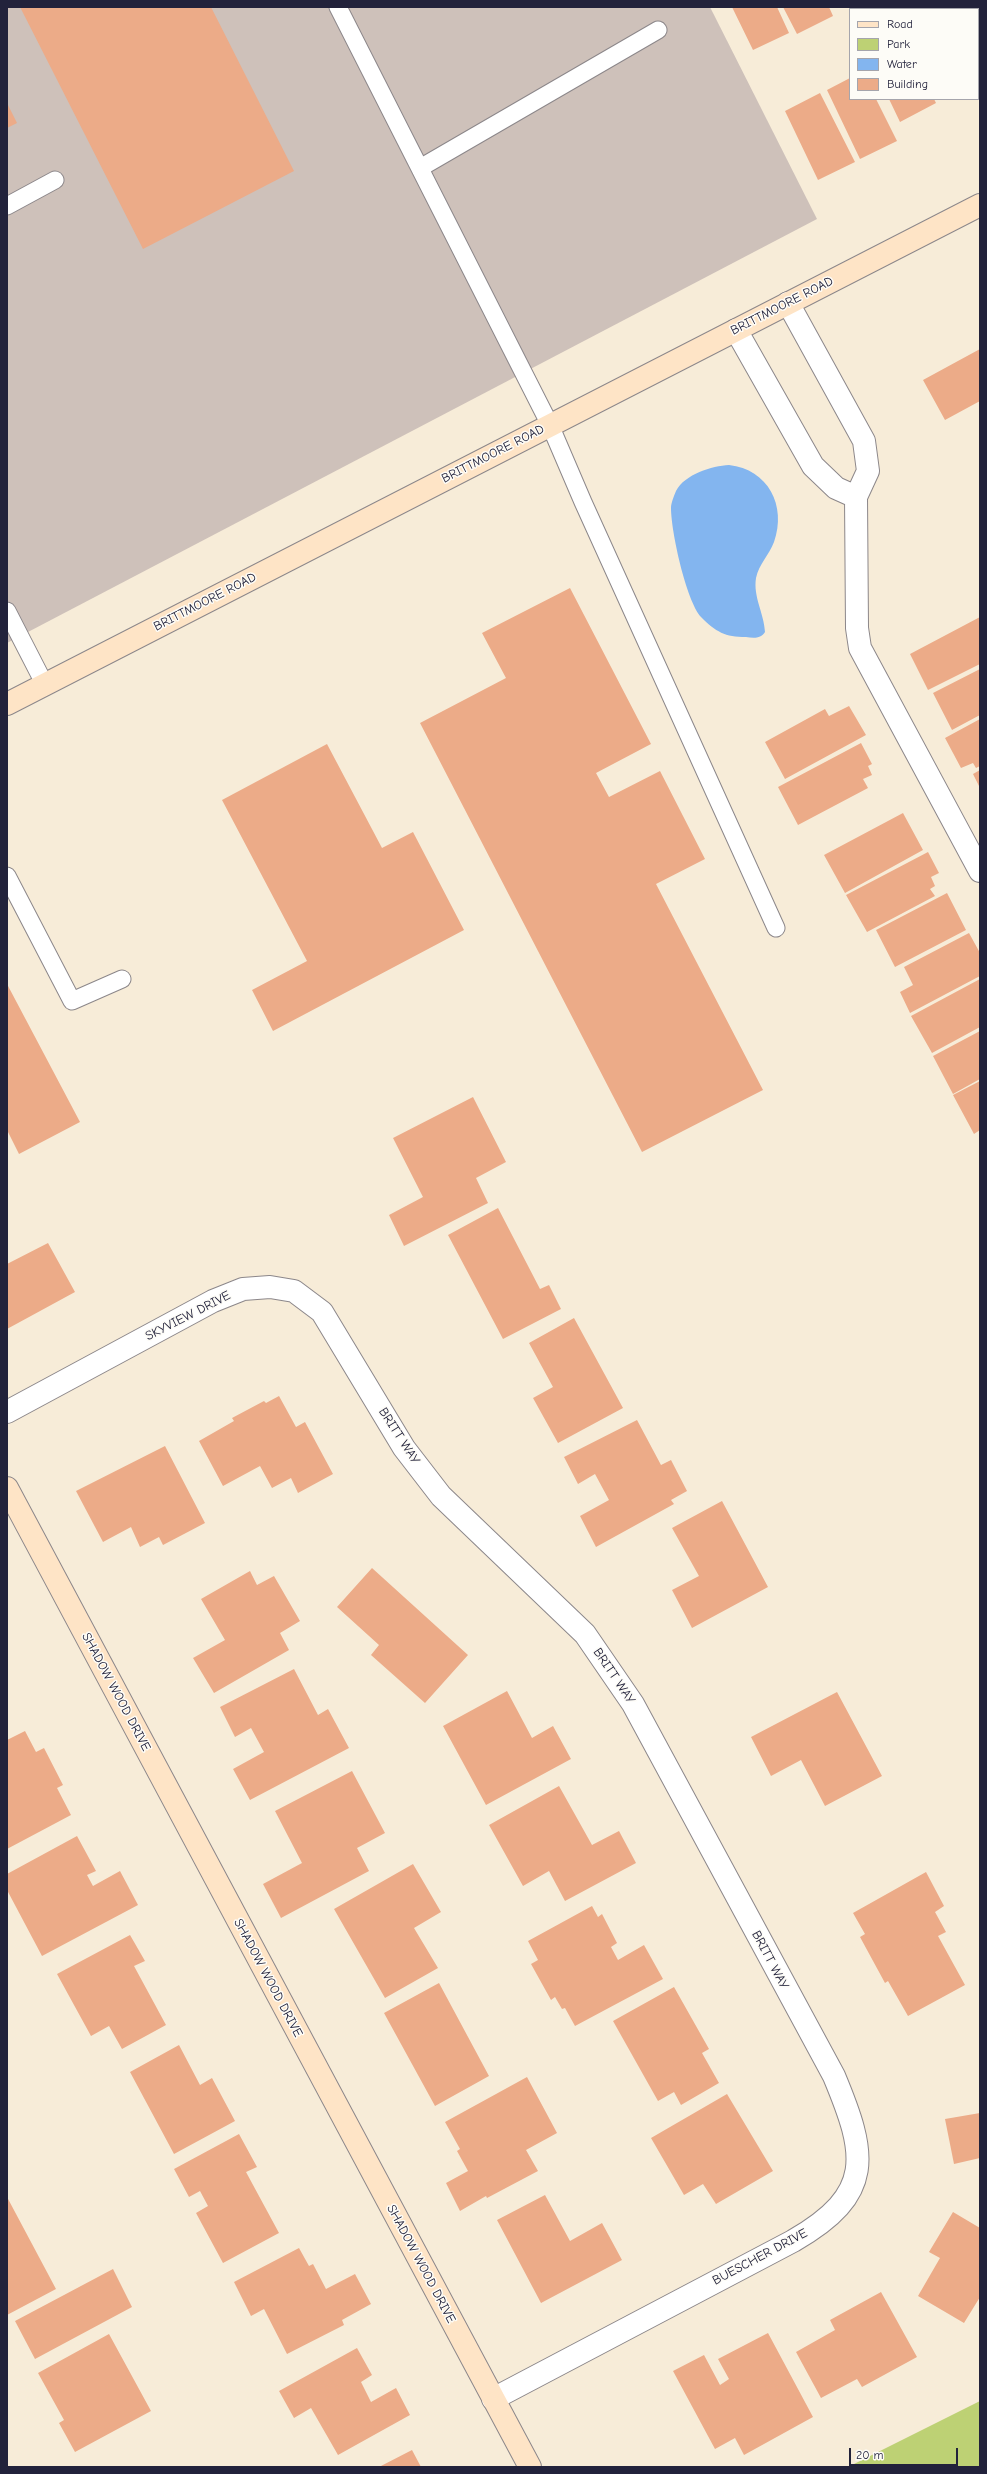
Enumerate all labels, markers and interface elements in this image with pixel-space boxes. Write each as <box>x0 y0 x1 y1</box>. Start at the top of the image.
legend <box>849 8 979 100</box>
text: Road <box>887 17 913 31</box>
text: Park <box>887 37 910 51</box>
text: Water <box>887 57 917 71</box>
text: Building <box>887 77 928 91</box>
street label: BRITTMOORE ROAD <box>728 273 836 339</box>
street label: BRITTMOORE ROAD <box>439 421 547 487</box>
street label: BRITTMOORE ROAD <box>151 569 259 635</box>
street label: SKYVIEW DRIVE <box>143 1288 233 1344</box>
street label: BRITT WAY <box>375 1405 423 1467</box>
street label: SHADOW WOOD DRIVE <box>78 1630 154 1754</box>
street label: BRITT WAY <box>590 1645 638 1707</box>
street label: SHADOW WOOD DRIVE <box>230 1916 306 2040</box>
street label: BRITT WAY <box>748 1928 792 1992</box>
street label: SHADOW WOOD DRIVE <box>383 2202 459 2326</box>
street label: BUESCHER DRIVE <box>710 2225 810 2289</box>
scale bar <box>851 2440 960 2466</box>
text: 20 m <box>856 2448 884 2462</box>

